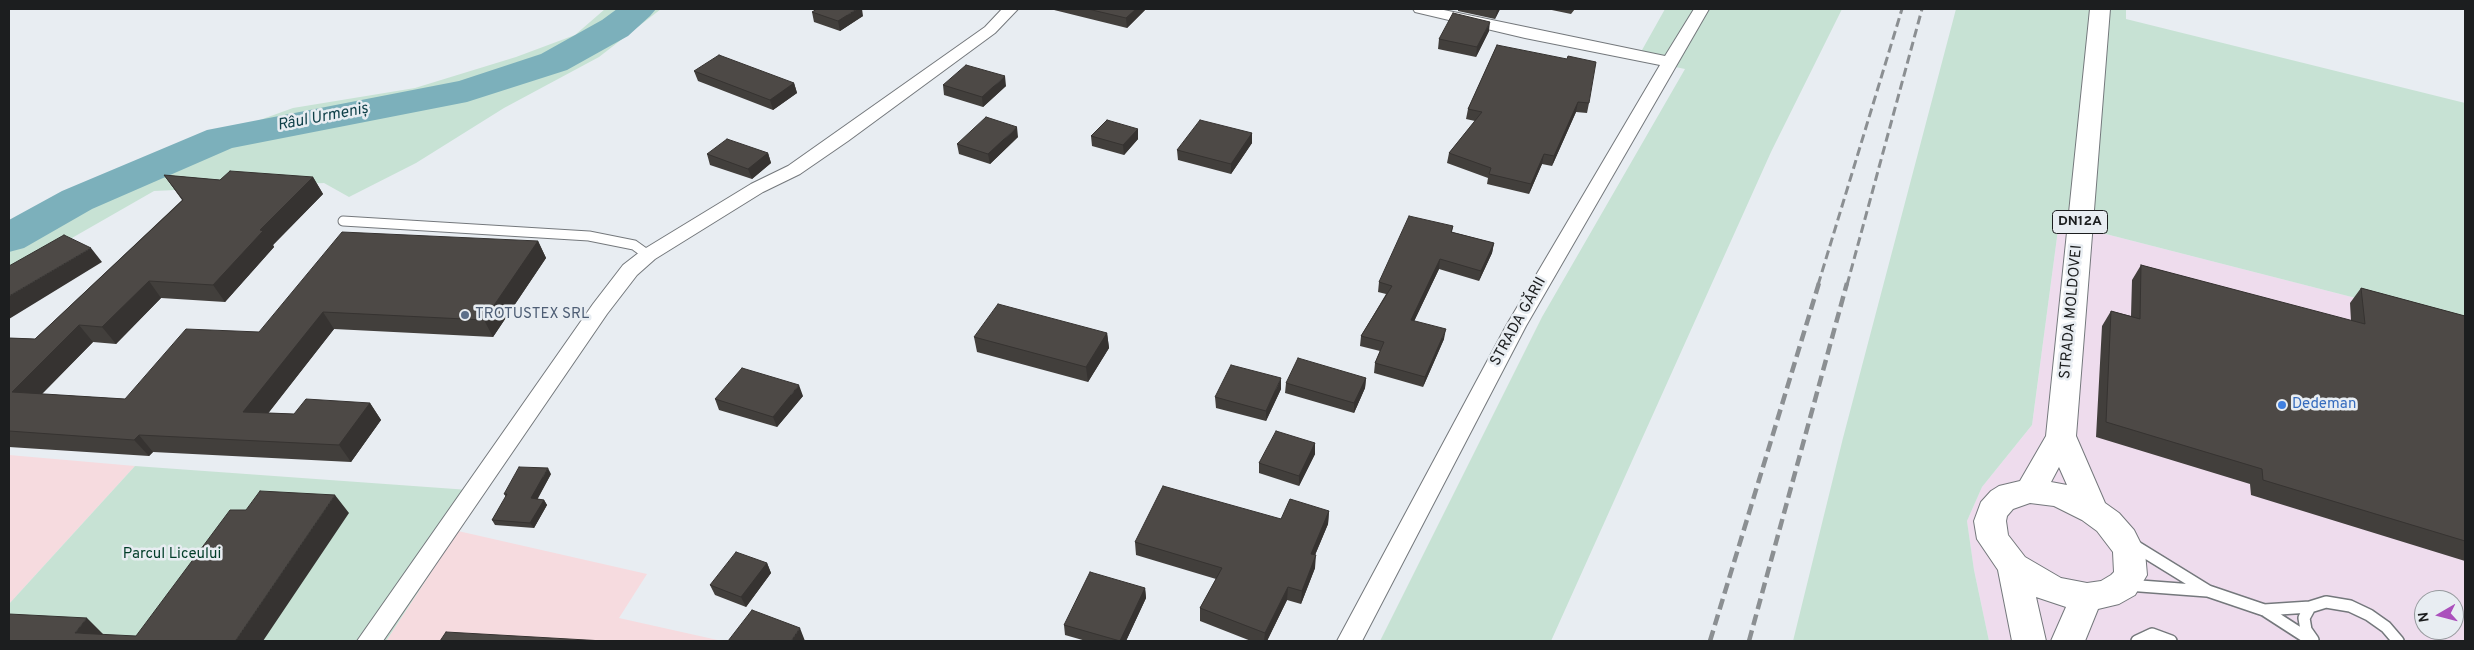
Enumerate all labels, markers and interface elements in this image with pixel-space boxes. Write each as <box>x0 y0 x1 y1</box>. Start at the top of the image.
water label: Râul Urmeniș <box>276 100 370 136</box>
road number: DN12A <box>2052 210 2108 233</box>
street label: STRADA MOLDOVEI <box>2057 244 2087 380</box>
street label: STRADA GĂRII <box>1487 275 1551 369</box>
place label: TROTUSTEX SRL <box>475 306 589 324</box>
marker: TROTUSTEX SRL <box>459 309 471 321</box>
place label: Dedeman <box>2292 396 2356 414</box>
marker: Dedeman <box>2276 399 2288 411</box>
park label: Parcul Liceului <box>123 546 221 564</box>
north arrow <box>2414 590 2464 640</box>
text: N <box>2416 611 2434 623</box>

